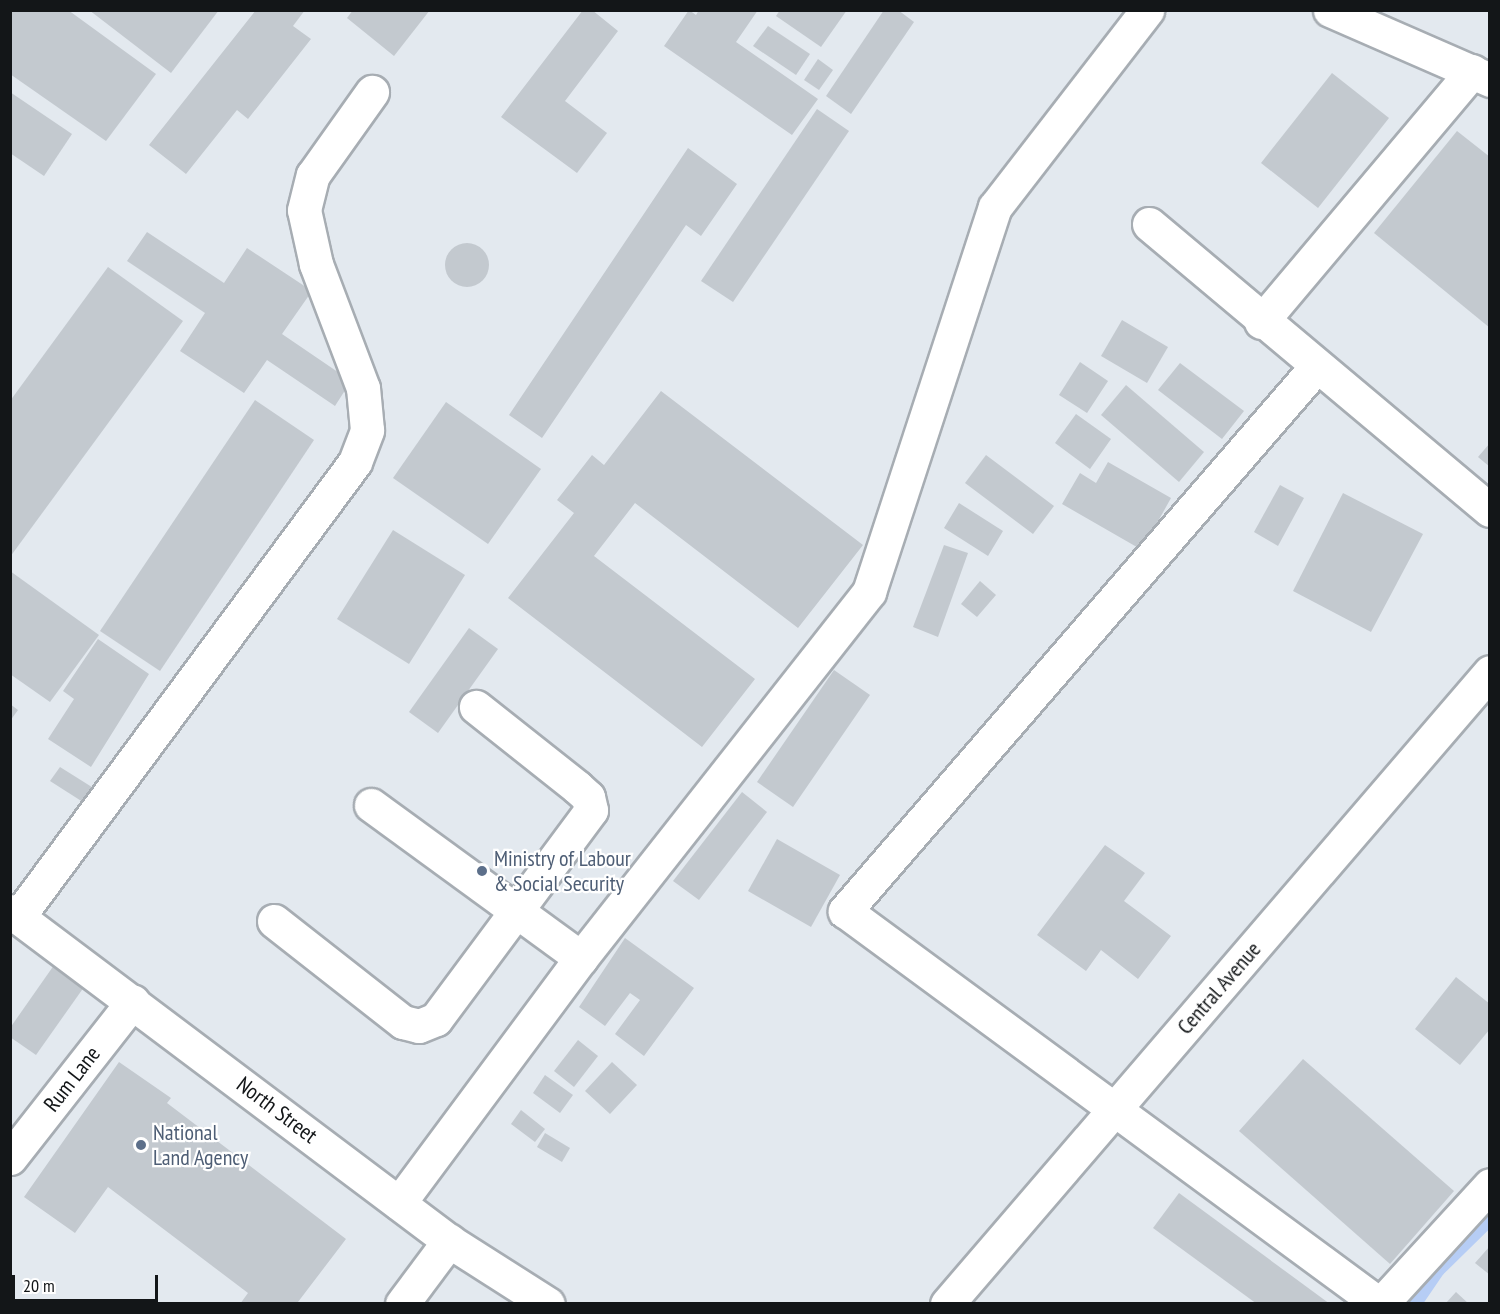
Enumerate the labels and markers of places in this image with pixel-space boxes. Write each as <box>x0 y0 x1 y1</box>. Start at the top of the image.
place label: Ministry of Labour & Social Security <box>494 845 632 896</box>
marker: Ministry of Labour & Social Security <box>475 864 489 878</box>
place label: National Land Agency <box>153 1119 249 1170</box>
marker: National Land Agency <box>134 1138 148 1152</box>

